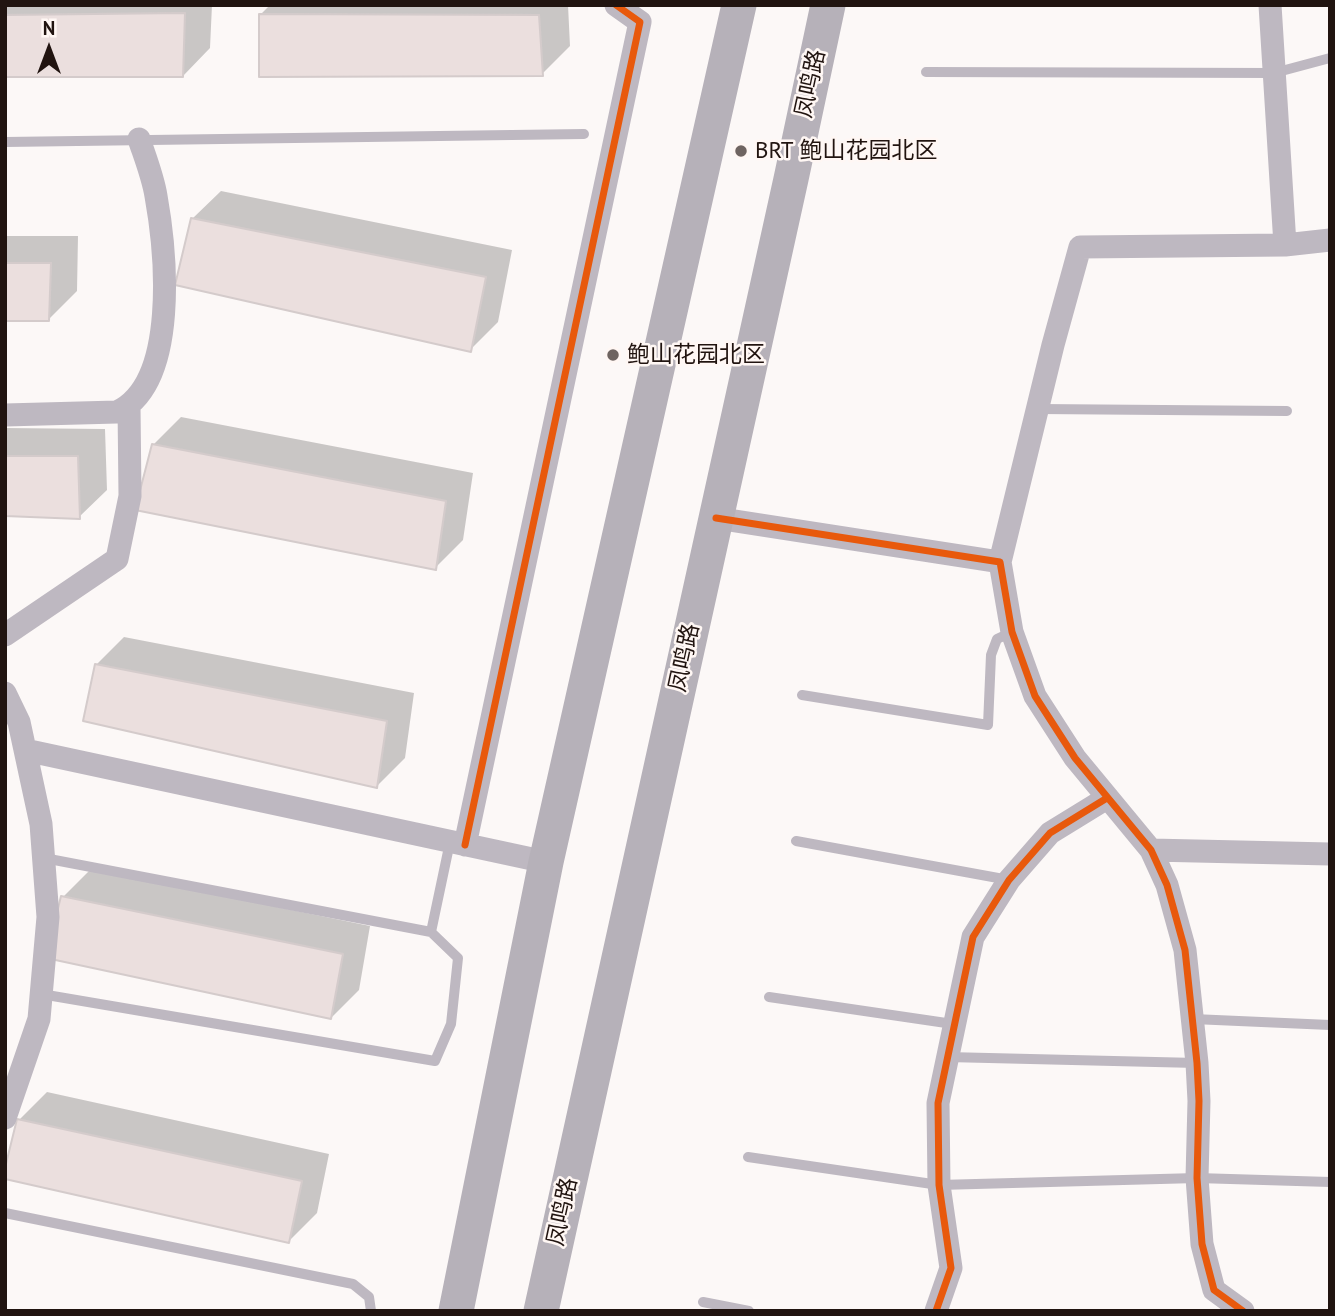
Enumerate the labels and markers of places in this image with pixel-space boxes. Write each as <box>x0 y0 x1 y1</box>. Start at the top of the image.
place label: BRT 鲍山花园北区 <box>755 137 938 165</box>
marker: BRT 鲍山花园北区 <box>733 143 749 159</box>
place label: 鲍山花园北区 <box>627 341 765 369</box>
marker: 鲍山花园北区 <box>605 347 621 363</box>

